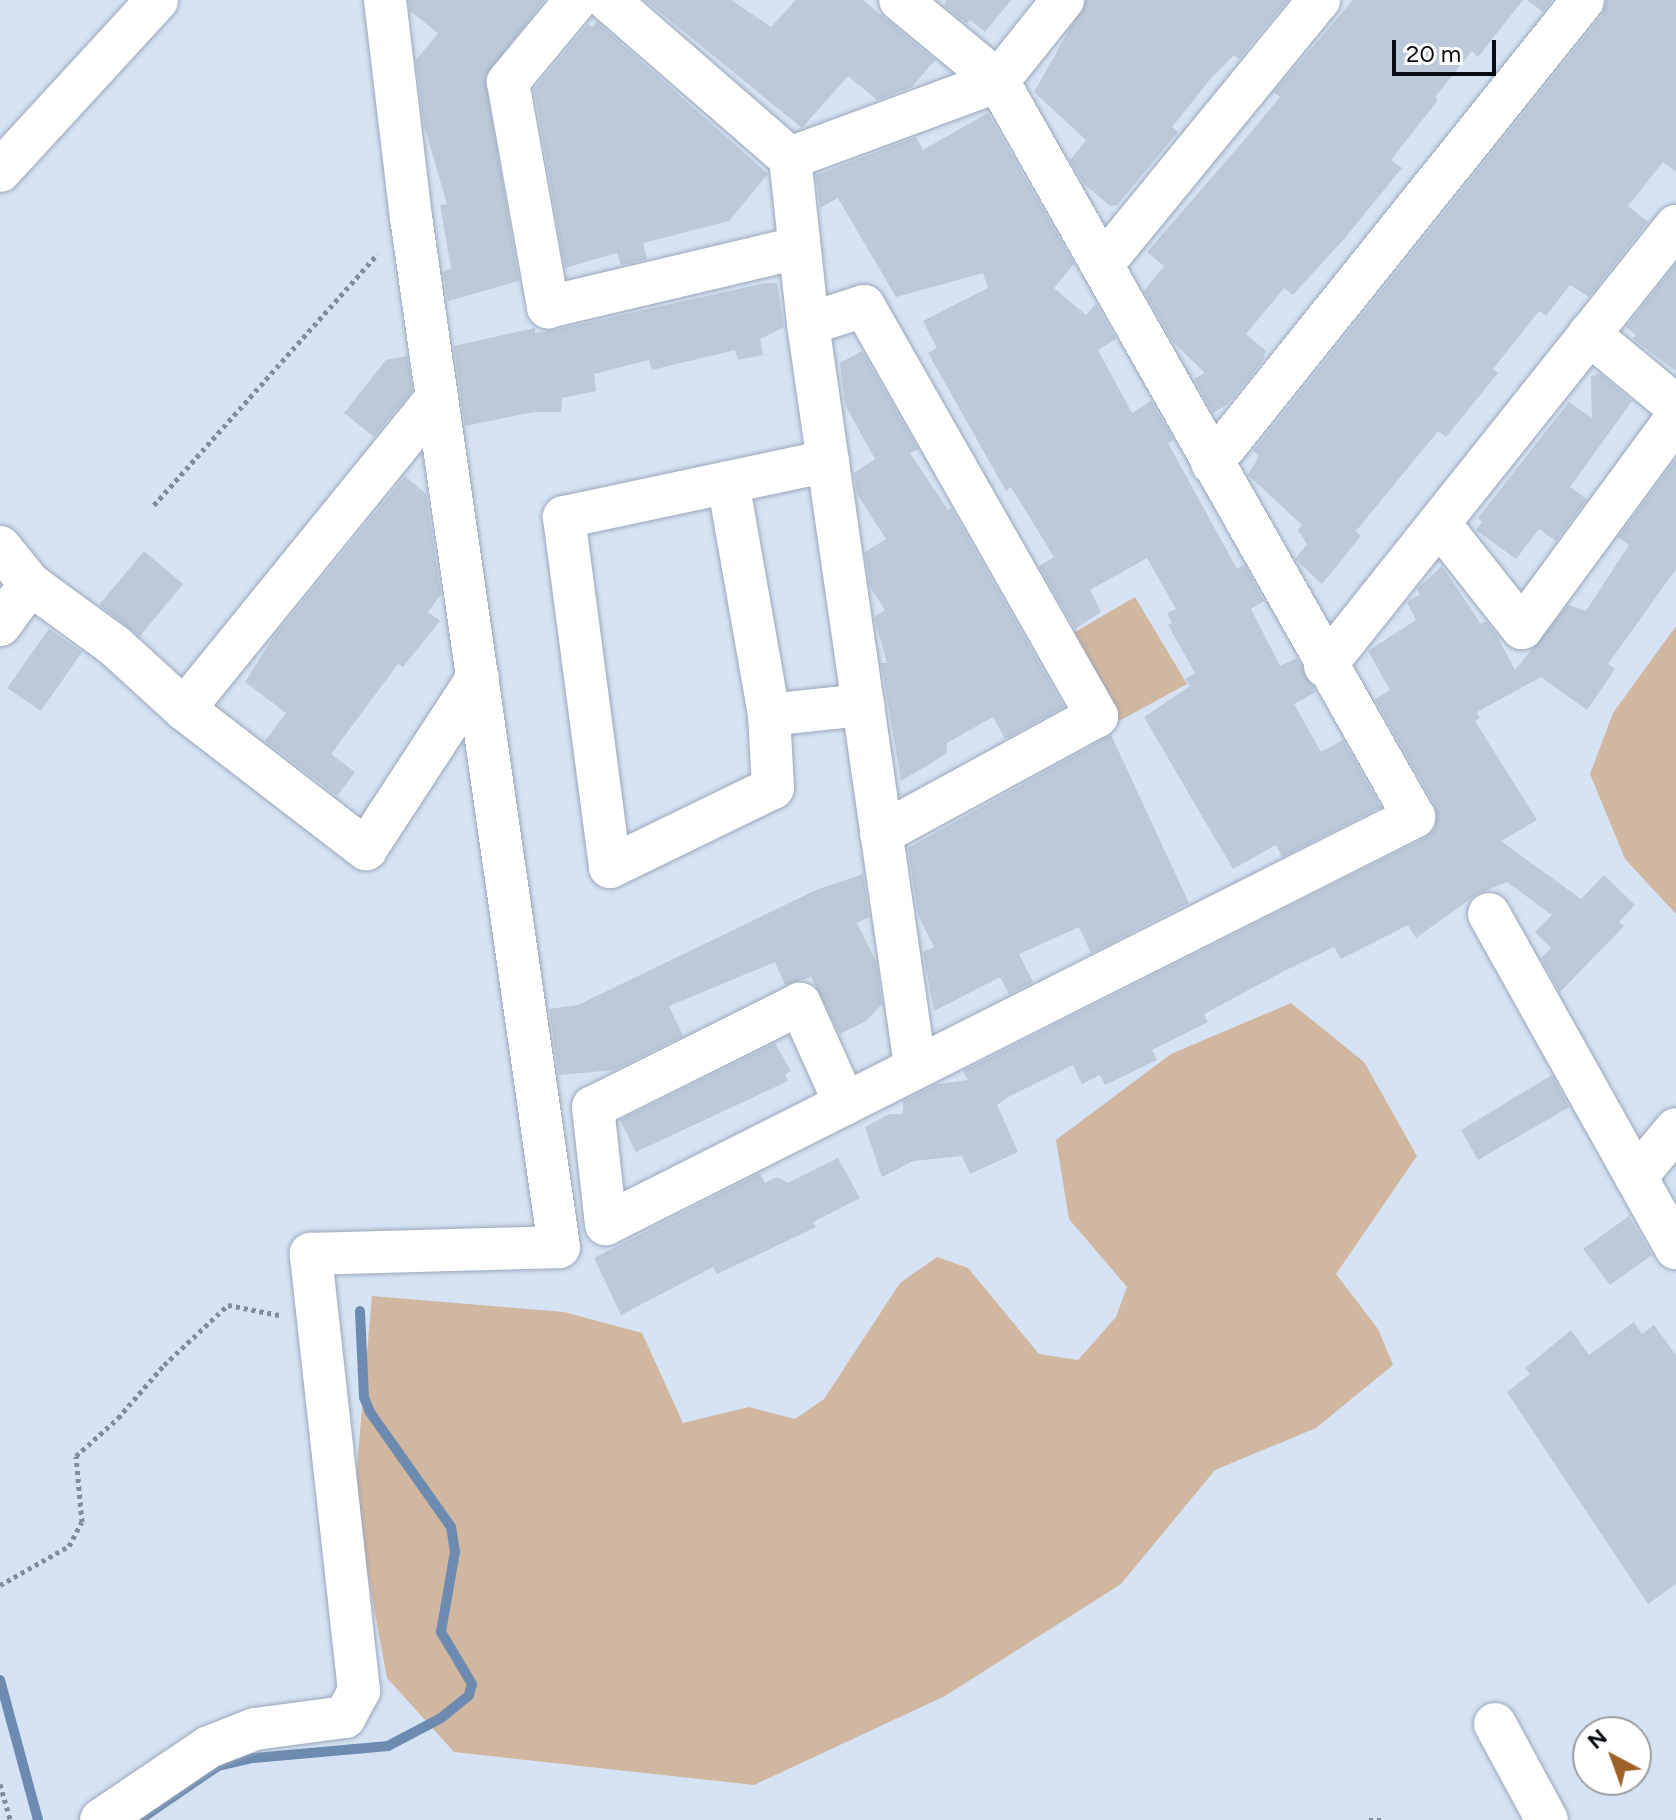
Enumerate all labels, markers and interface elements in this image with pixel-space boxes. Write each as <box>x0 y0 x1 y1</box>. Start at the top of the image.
scale bar <box>1396 24 1500 74</box>
text: 20 m <box>1406 39 1461 68</box>
north arrow <box>1572 1716 1652 1796</box>
text: N <box>1582 1723 1613 1755</box>

